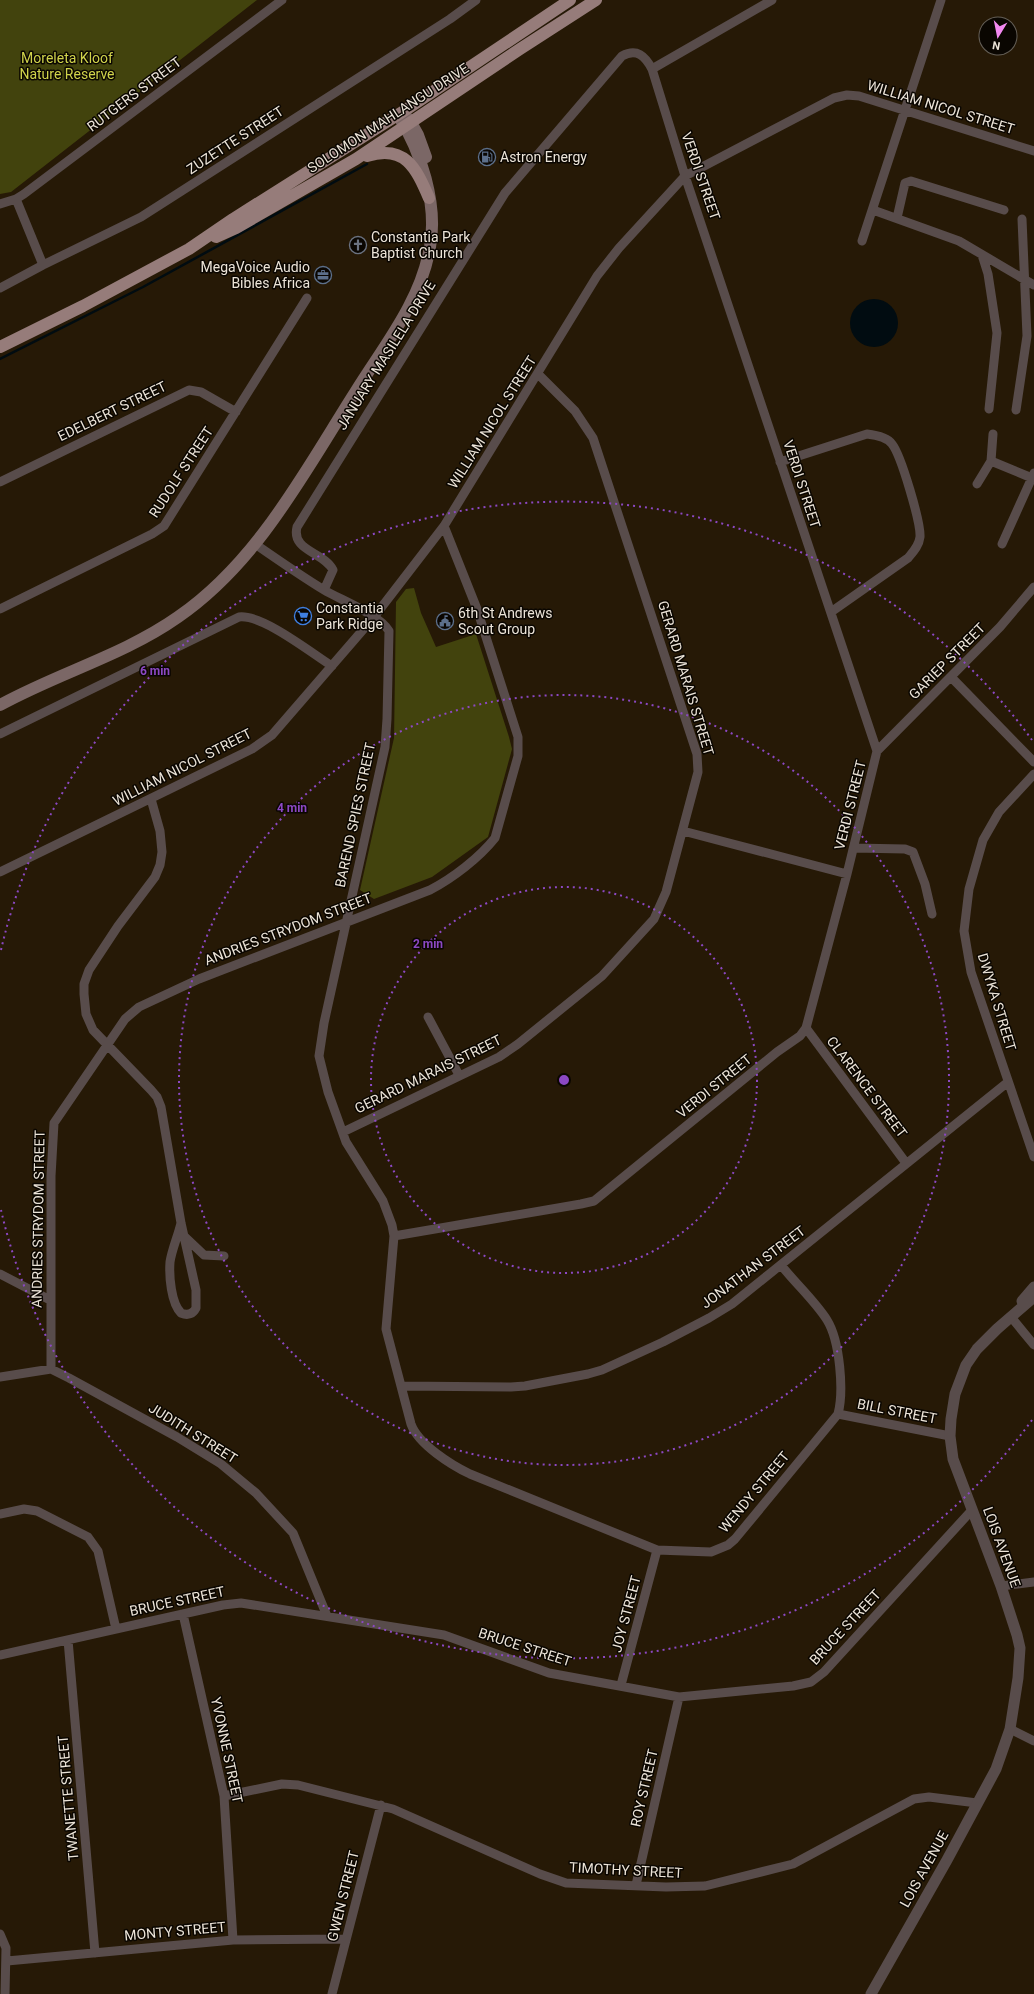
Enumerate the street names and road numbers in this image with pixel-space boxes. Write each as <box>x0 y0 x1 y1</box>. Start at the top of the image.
street label: RUTGERS STREET <box>84 53 185 135</box>
street label: SOLOMON MAHLANGU DRIVE <box>304 60 472 176</box>
street label: WILLIAM NICOL STREET <box>865 77 1017 137</box>
street label: ZUZETTE STREET <box>184 102 287 177</box>
street label: VERDI STREET <box>679 130 724 223</box>
street label: JANUARY MASILELA DRIVE <box>333 277 439 433</box>
street label: WILLIAM NICOL STREET <box>445 352 540 491</box>
street label: EDELBERT STREET <box>55 378 169 444</box>
street label: RUDOLF STREET <box>146 423 217 520</box>
street label: VERDI STREET <box>780 438 824 531</box>
street label: GERARD MARAIS STREET <box>655 599 717 758</box>
street label: GARIEP STREET <box>906 619 989 702</box>
street label: WILLIAM NICOL STREET <box>110 725 255 809</box>
street label: BAREND SPIES STREET <box>332 741 378 889</box>
street label: VERDI STREET <box>831 758 869 851</box>
street label: ANDRIES STRYDOM STREET <box>202 889 375 968</box>
street label: DWYKA STREET <box>975 951 1020 1053</box>
street label: GERARD MARAIS STREET <box>352 1031 504 1116</box>
street label: CLARENCE STREET <box>824 1033 911 1141</box>
street label: VERDI STREET <box>673 1051 755 1121</box>
street label: ANDRIES STRYDOM STREET <box>28 1129 48 1308</box>
street label: JONATHAN STREET <box>698 1222 809 1311</box>
street label: BILL STREET <box>856 1395 939 1427</box>
street label: JUDITH STREET <box>146 1399 241 1467</box>
street label: WENDY STREET <box>715 1448 793 1536</box>
street label: LOIS AVENUE <box>980 1504 1024 1590</box>
street label: JOY STREET <box>608 1573 644 1654</box>
street label: BRUCE STREET <box>128 1583 227 1619</box>
street label: BRUCE STREET <box>806 1586 884 1668</box>
street label: BRUCE STREET <box>477 1624 574 1670</box>
street label: YVONNE STREET <box>208 1695 246 1805</box>
street label: TWANETTE STREET <box>54 1734 81 1861</box>
street label: ROY STREET <box>627 1747 661 1829</box>
street label: LOIS AVENUE <box>896 1828 952 1910</box>
street label: GWEN STREET <box>324 1848 362 1943</box>
street label: TIMOTHY STREET <box>569 1859 684 1881</box>
street label: MONTY STREET <box>124 1919 227 1943</box>

